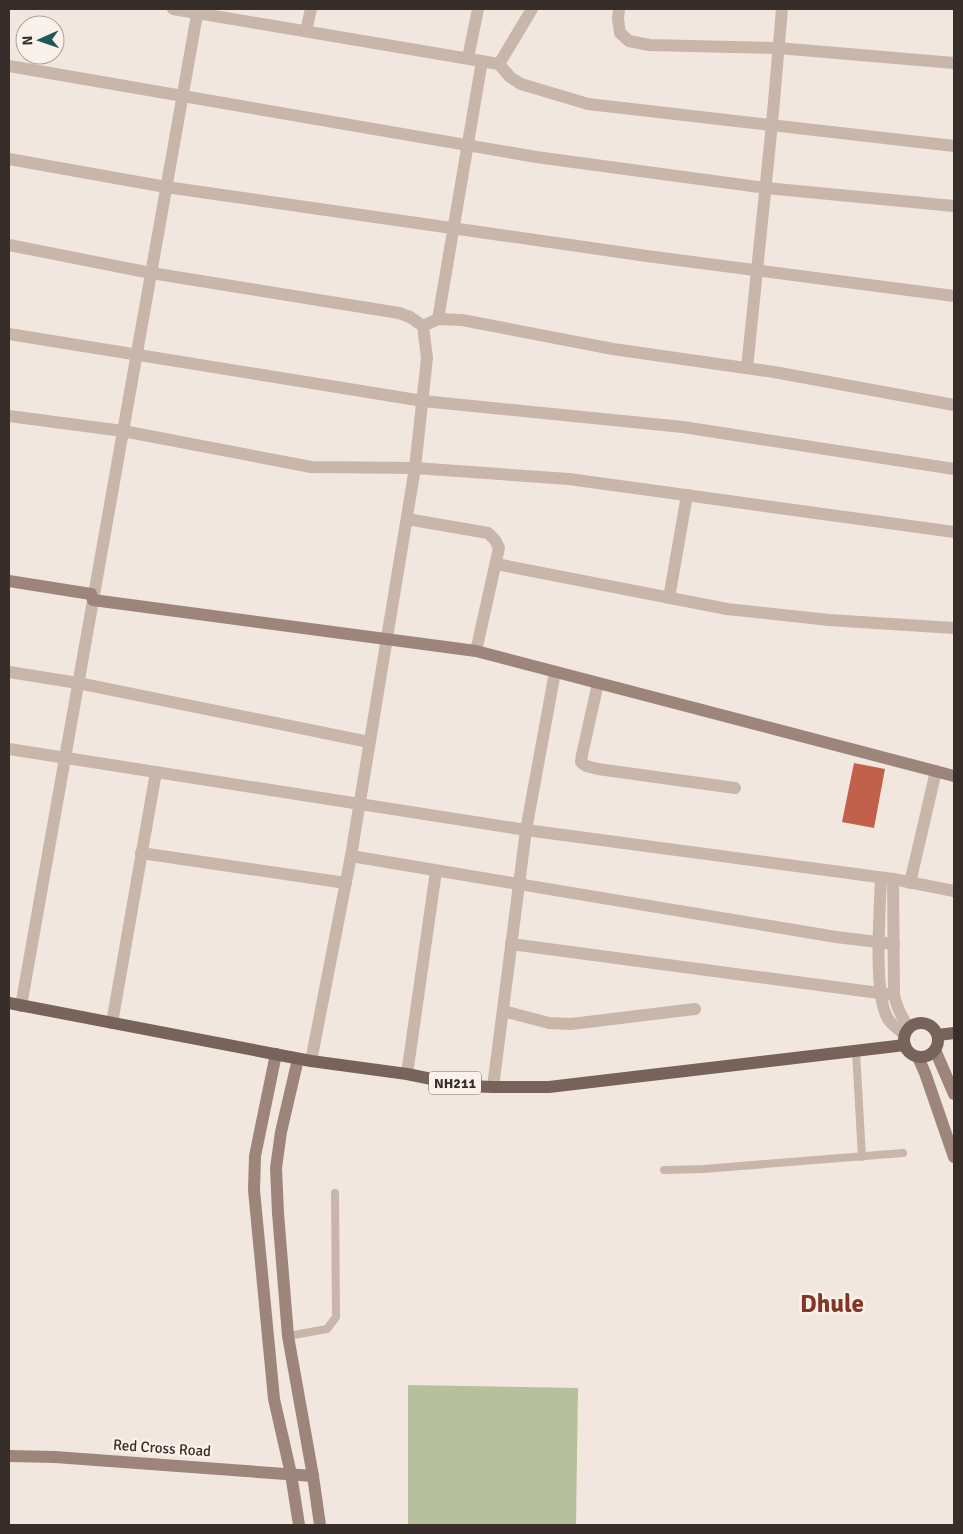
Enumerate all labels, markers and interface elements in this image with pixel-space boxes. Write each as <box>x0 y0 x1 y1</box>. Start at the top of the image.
north arrow <box>15 15 65 65</box>
text: N <box>19 35 36 46</box>
road number: NH211 <box>429 1072 481 1094</box>
district label: Dhule <box>800 1288 864 1319</box>
street label: Red Cross Road <box>112 1436 212 1460</box>

